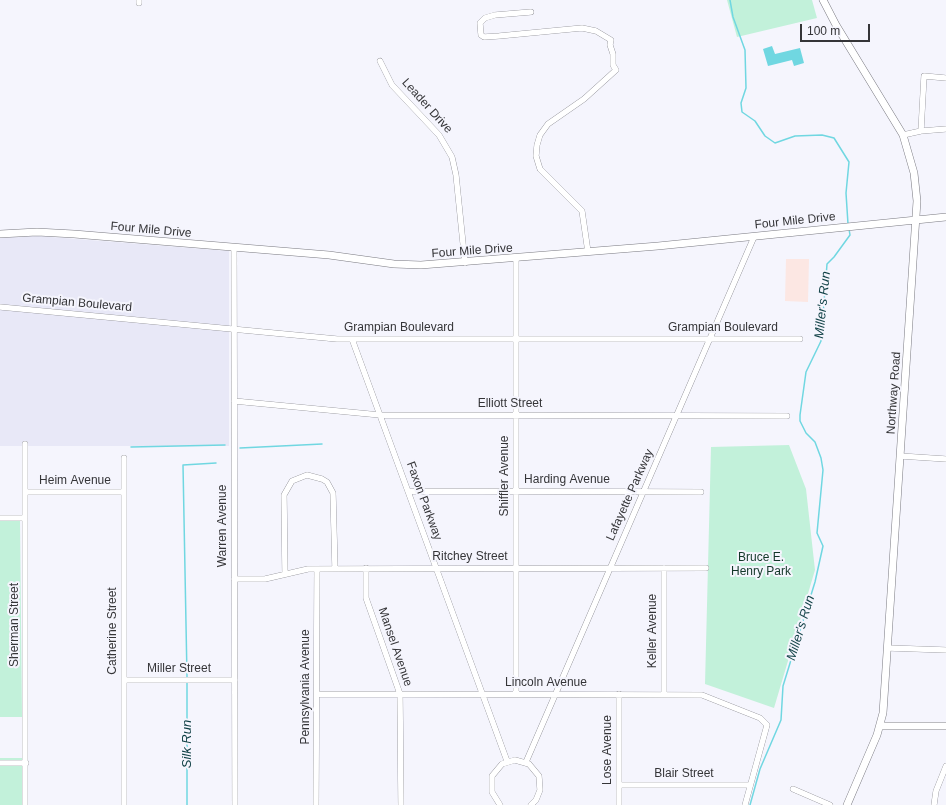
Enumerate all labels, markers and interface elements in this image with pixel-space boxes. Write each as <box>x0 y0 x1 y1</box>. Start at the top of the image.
scale bar <box>802 16 872 42</box>
text: 100 m <box>807 24 840 38</box>
street label: Leader Drive <box>399 76 455 136</box>
street label: Four Mile Drive <box>754 210 836 232</box>
street label: Four Mile Drive <box>110 219 192 241</box>
street label: Four Mile Drive <box>431 241 513 261</box>
water label: Miller's Run <box>812 271 834 339</box>
street label: Grampian Boulevard <box>22 291 132 315</box>
street label: Grampian Boulevard <box>344 321 454 335</box>
street label: Grampian Boulevard <box>668 321 778 335</box>
street label: Northway Road <box>884 351 904 435</box>
street label: Elliott Street <box>478 397 542 411</box>
street label: Shiffler Avenue <box>498 436 512 516</box>
street label: Lafayette Parkway <box>603 447 657 543</box>
street label: Faxon Parkway <box>403 460 445 542</box>
street label: Harding Avenue <box>524 473 610 487</box>
street label: Heim Avenue <box>39 474 111 488</box>
street label: Warren Avenue <box>216 485 230 567</box>
street label: Ritchey Street <box>432 550 508 564</box>
park label: Bruce E. Henry Park <box>731 551 791 579</box>
street label: Sherman Street <box>8 583 22 667</box>
street label: Catherine Street <box>106 587 120 675</box>
water label: Miller's Run <box>784 593 818 663</box>
street label: Keller Avenue <box>646 594 660 668</box>
street label: Mansel Avenue <box>375 606 415 688</box>
street label: Pennsylvania Avenue <box>299 629 313 745</box>
street label: Miller Street <box>147 662 211 676</box>
street label: Lincoln Avenue <box>505 676 587 690</box>
street label: Lose Avenue <box>601 715 615 785</box>
water label: Silk Run <box>179 720 195 768</box>
street label: Blair Street <box>654 767 714 781</box>

